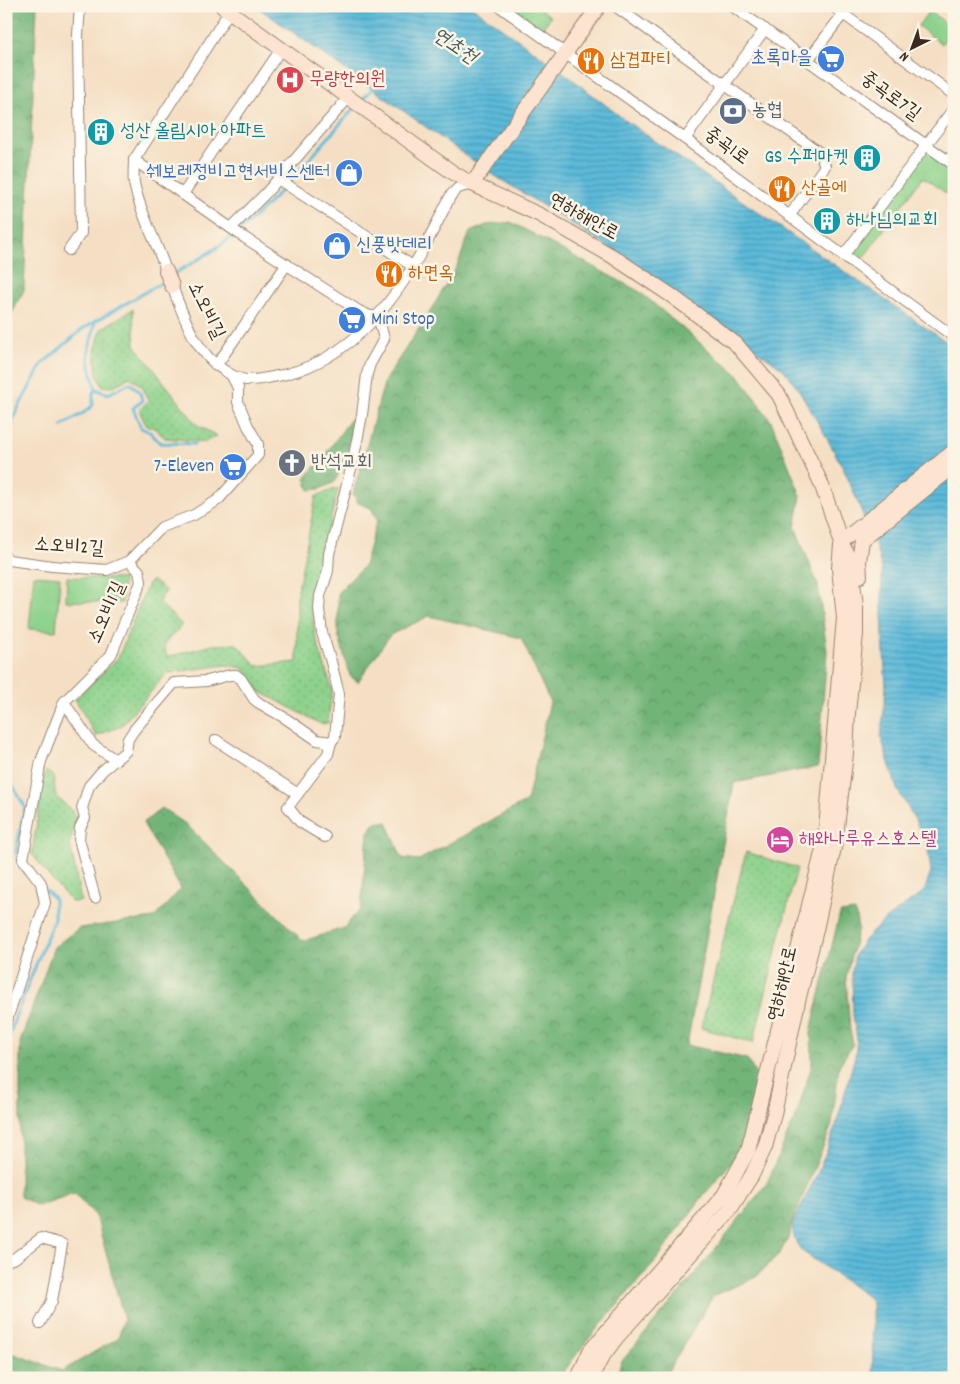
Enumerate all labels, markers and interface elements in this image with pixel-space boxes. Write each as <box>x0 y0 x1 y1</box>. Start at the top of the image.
water label: 연초천 <box>426 22 483 73</box>
north arrow <box>888 22 938 72</box>
supermarket icon: 초록마을 <box>816 44 846 74</box>
restaurant icon: 삼겹파티 <box>576 46 606 76</box>
place label: 초록마을 <box>751 46 812 73</box>
text: N <box>895 46 914 66</box>
place label: 삼겹파티 <box>610 48 671 75</box>
hospital icon: 무량한의원 <box>275 65 305 95</box>
street label: 중곡로7길 <box>854 66 926 128</box>
place label: 무량한의원 <box>309 67 385 94</box>
bank icon: 농협 <box>718 96 748 126</box>
place label: 농협 <box>752 98 783 125</box>
building icon: 성산 올림시아 아파트 <box>86 117 116 147</box>
place label: 성산 올림시아 아파트 <box>120 119 266 146</box>
street label: 중곡1로 <box>698 121 754 173</box>
building icon: GS 수퍼마켓 <box>852 143 882 173</box>
place label: GS 수퍼마켓 <box>765 145 848 172</box>
shop icon: 쉐보레정비고현서비스센터 <box>334 158 364 188</box>
place label: 쉐보레정비고현서비스센터 <box>147 160 330 187</box>
restaurant icon: 산골에 <box>767 174 797 204</box>
place label: 산골에 <box>801 176 847 203</box>
street label: 연하해안로 <box>543 188 623 248</box>
building icon: 하나님의교회 <box>812 206 842 236</box>
place label: 하나님의교회 <box>846 208 938 235</box>
shop icon: 신풍밧데리 <box>322 231 352 261</box>
place label: 신풍밧데리 <box>356 233 432 260</box>
restaurant icon: 하면옥 <box>374 259 404 289</box>
place label: 하면옥 <box>408 261 454 288</box>
street label: 소오비길 <box>179 278 231 344</box>
supermarket icon: Mini Stop <box>337 305 367 335</box>
place label: Mini Stop <box>371 307 435 334</box>
church icon: 반석교회 <box>277 448 307 478</box>
place label: 반석교회 <box>311 450 372 477</box>
supermarket icon: 7-Eleven <box>218 452 248 482</box>
place label: 7-Eleven <box>154 454 214 481</box>
street label: 소오비2길 <box>33 532 105 564</box>
street label: 소오비1길 <box>82 578 134 648</box>
hotel icon: 해와나루유스호스텔 <box>765 825 795 855</box>
place label: 해와나루유스호스텔 <box>799 827 937 854</box>
street label: 연하해안로 <box>762 944 806 1024</box>

